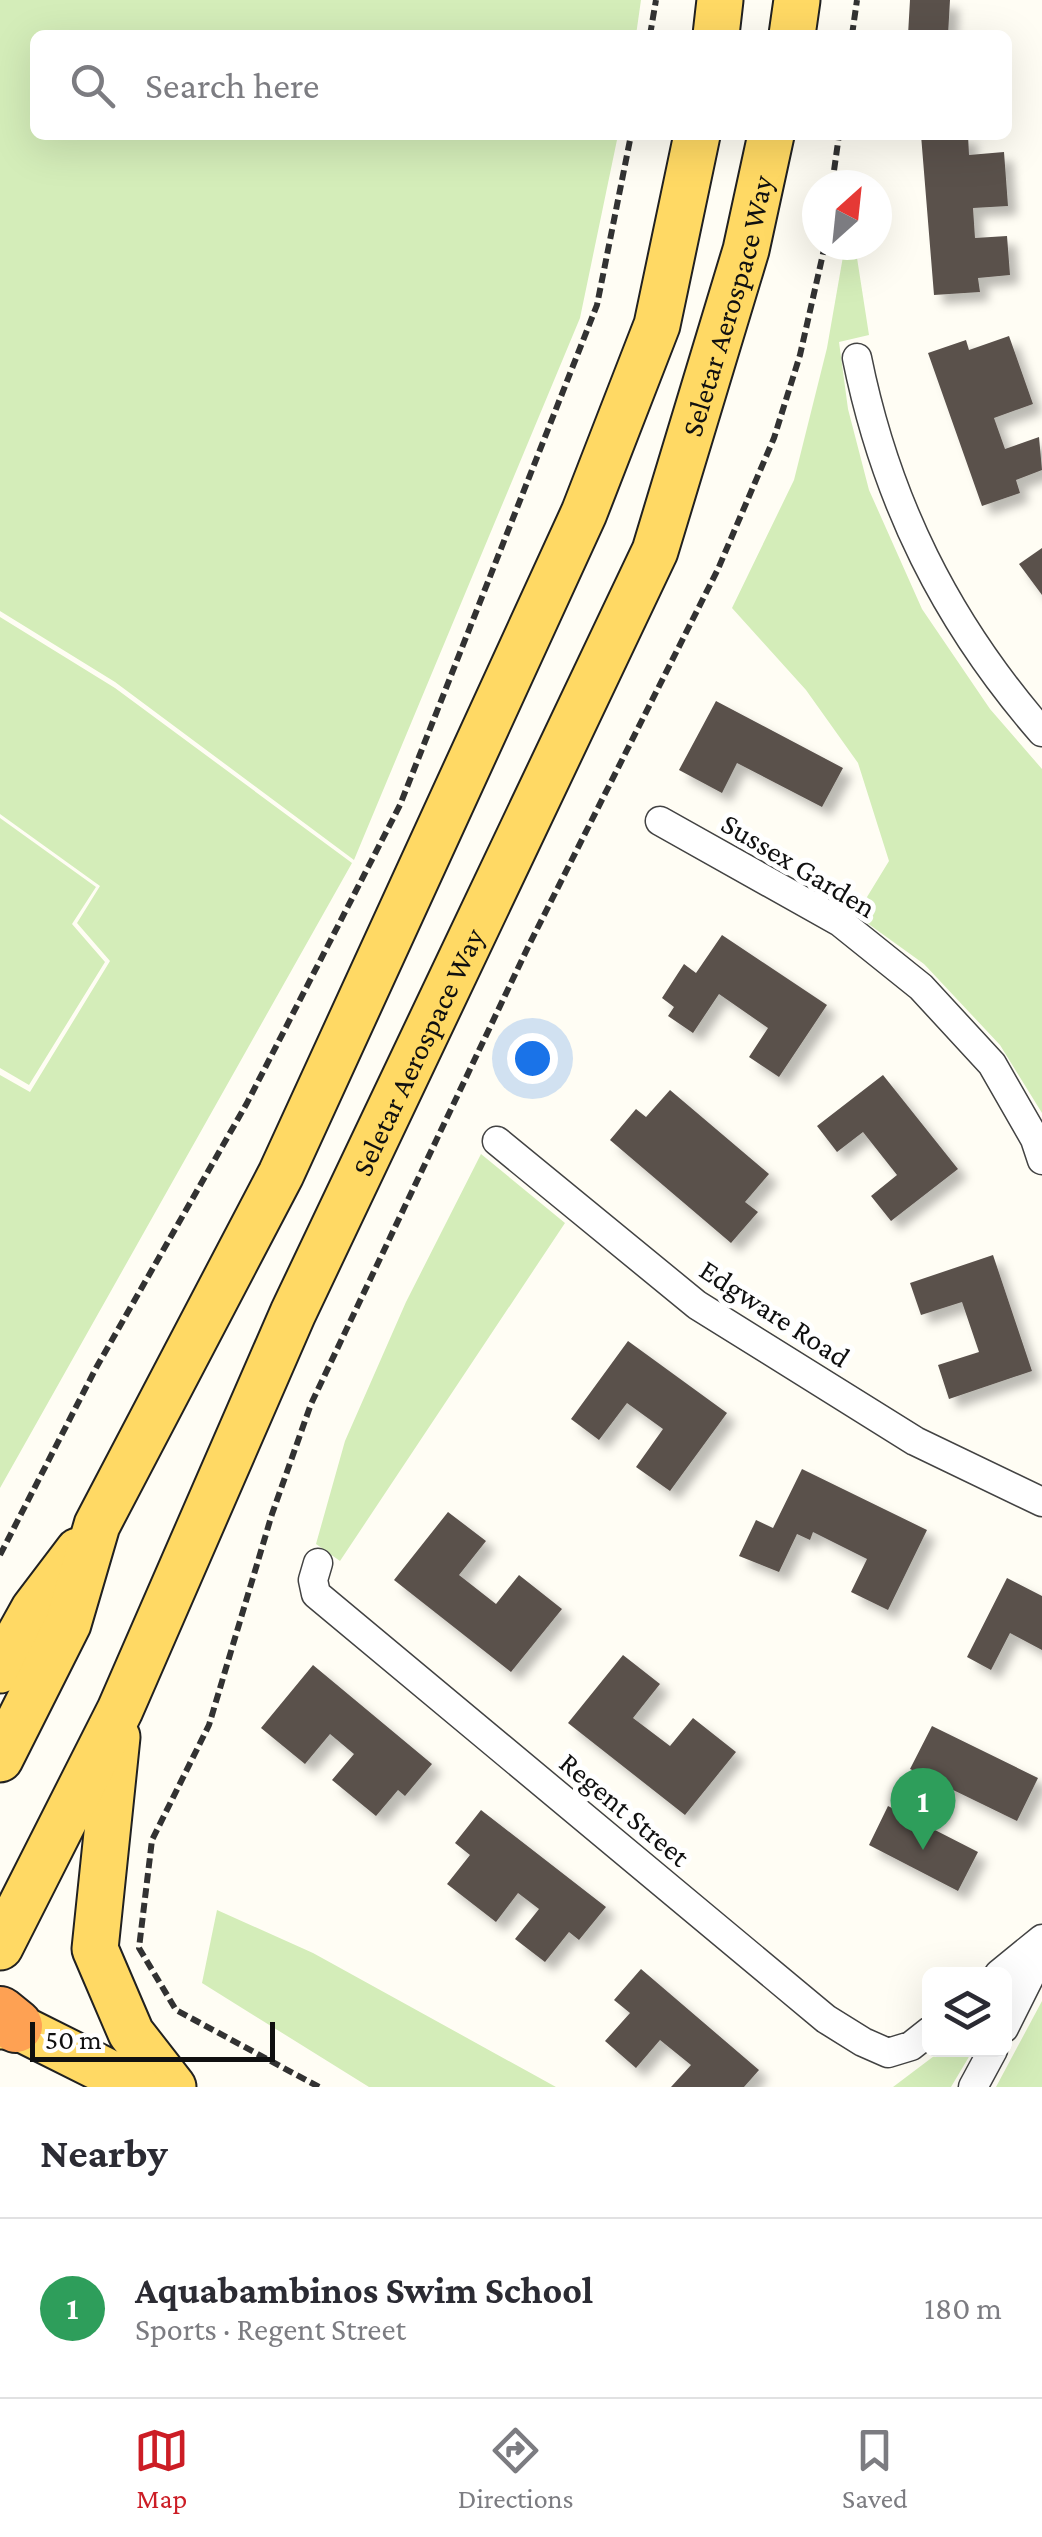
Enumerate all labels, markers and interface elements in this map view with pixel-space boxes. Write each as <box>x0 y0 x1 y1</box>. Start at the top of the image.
search box <box>30 30 1012 140</box>
icon: search <box>65 58 120 113</box>
text: Search here <box>145 64 319 106</box>
north arrow <box>802 170 892 260</box>
street label: Seletar Aerospace Way <box>674 172 779 440</box>
street label: Sussex Garden <box>716 806 882 924</box>
street label: Seletar Aerospace Way <box>344 923 491 1181</box>
your location <box>507 1033 558 1084</box>
street label: Edgware Road <box>693 1252 856 1375</box>
street label: Regent Street <box>553 1745 697 1874</box>
pin: 1 <box>890 1768 956 1850</box>
map controls <box>922 1967 1012 2057</box>
button: layers <box>922 1967 1012 2057</box>
scale bar <box>30 2017 275 2062</box>
text: 50 m <box>45 2024 102 2055</box>
text: Nearby <box>40 2129 168 2176</box>
text: Aquabambinos Swim School <box>135 2269 593 2311</box>
text: 1 <box>67 2290 78 2326</box>
text: 180 m <box>924 2290 1002 2326</box>
text: Sports · Regent Street <box>135 2311 406 2347</box>
tab: Map <box>134 2423 189 2514</box>
tab: Directions <box>458 2423 574 2514</box>
tab: Saved <box>842 2423 908 2514</box>

